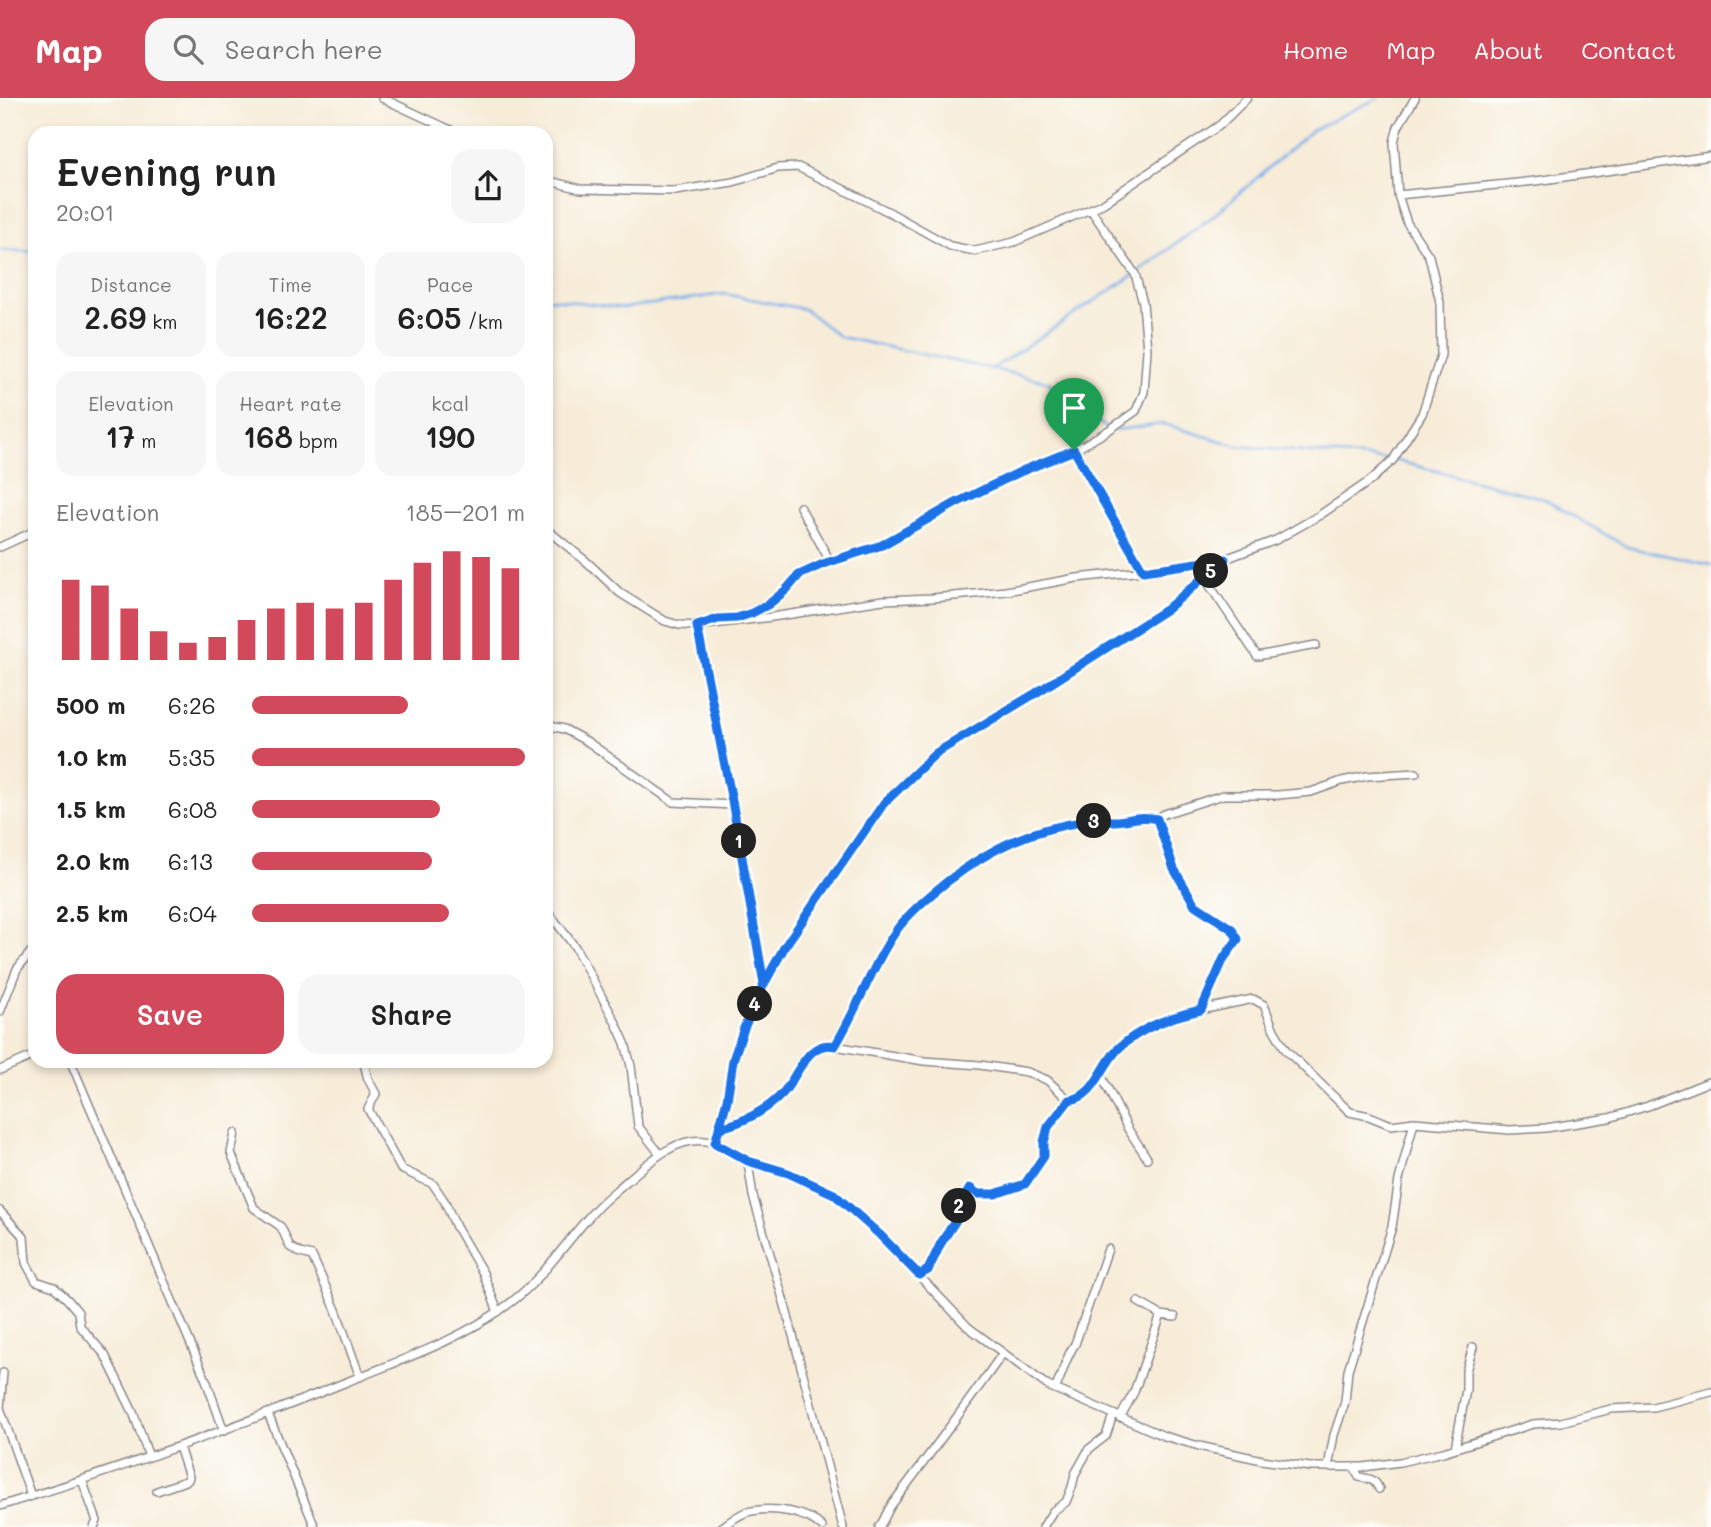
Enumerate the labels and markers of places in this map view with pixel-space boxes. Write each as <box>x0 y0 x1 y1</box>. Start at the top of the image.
pin <box>1044 378 1104 450</box>
pin: 5 <box>1194 554 1228 588</box>
pin: 3 <box>1076 804 1112 838</box>
pin: 1 <box>722 824 756 858</box>
pin: 4 <box>738 986 772 1021</box>
pin: 2 <box>942 1188 976 1224</box>

